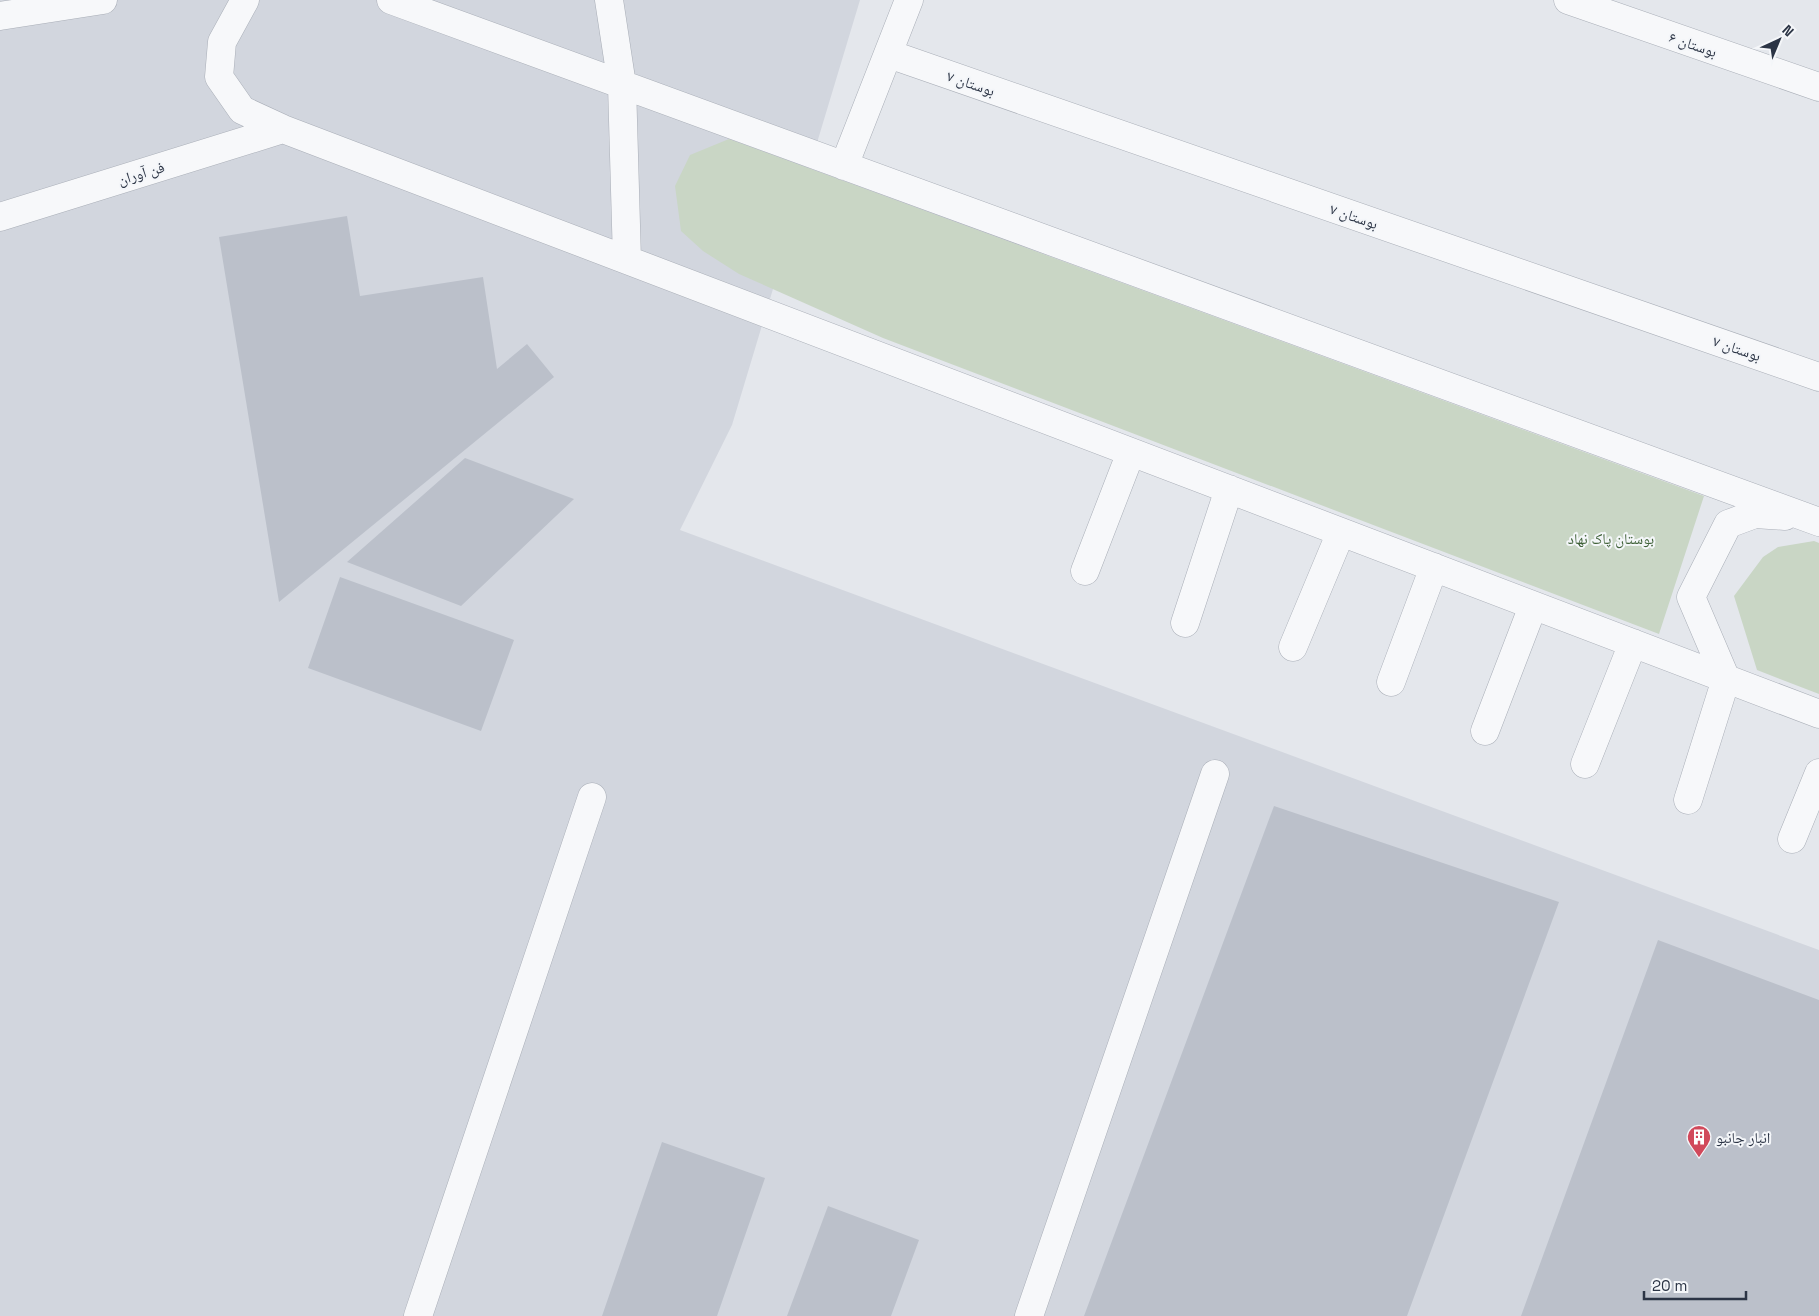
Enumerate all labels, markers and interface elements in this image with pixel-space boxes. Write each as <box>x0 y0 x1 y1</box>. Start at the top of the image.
north arrow <box>1754 15 1804 65</box>
text: N <box>1778 21 1798 40</box>
street label: بوستان ۶ <box>1666 27 1720 62</box>
street label: بوستان ۷ <box>944 66 998 101</box>
street label: فن آوران <box>115 157 167 190</box>
street label: بوستان ۷ <box>1327 199 1381 234</box>
street label: بوستان ۷ <box>1710 331 1764 366</box>
park label: بوستان پاک نهاد <box>1568 529 1654 549</box>
building icon: انبار جانبو <box>1686 1124 1712 1158</box>
place label: انبار جانبو <box>1716 1128 1770 1147</box>
scale bar <box>1644 1268 1746 1300</box>
text: 20 m <box>1652 1276 1687 1295</box>

